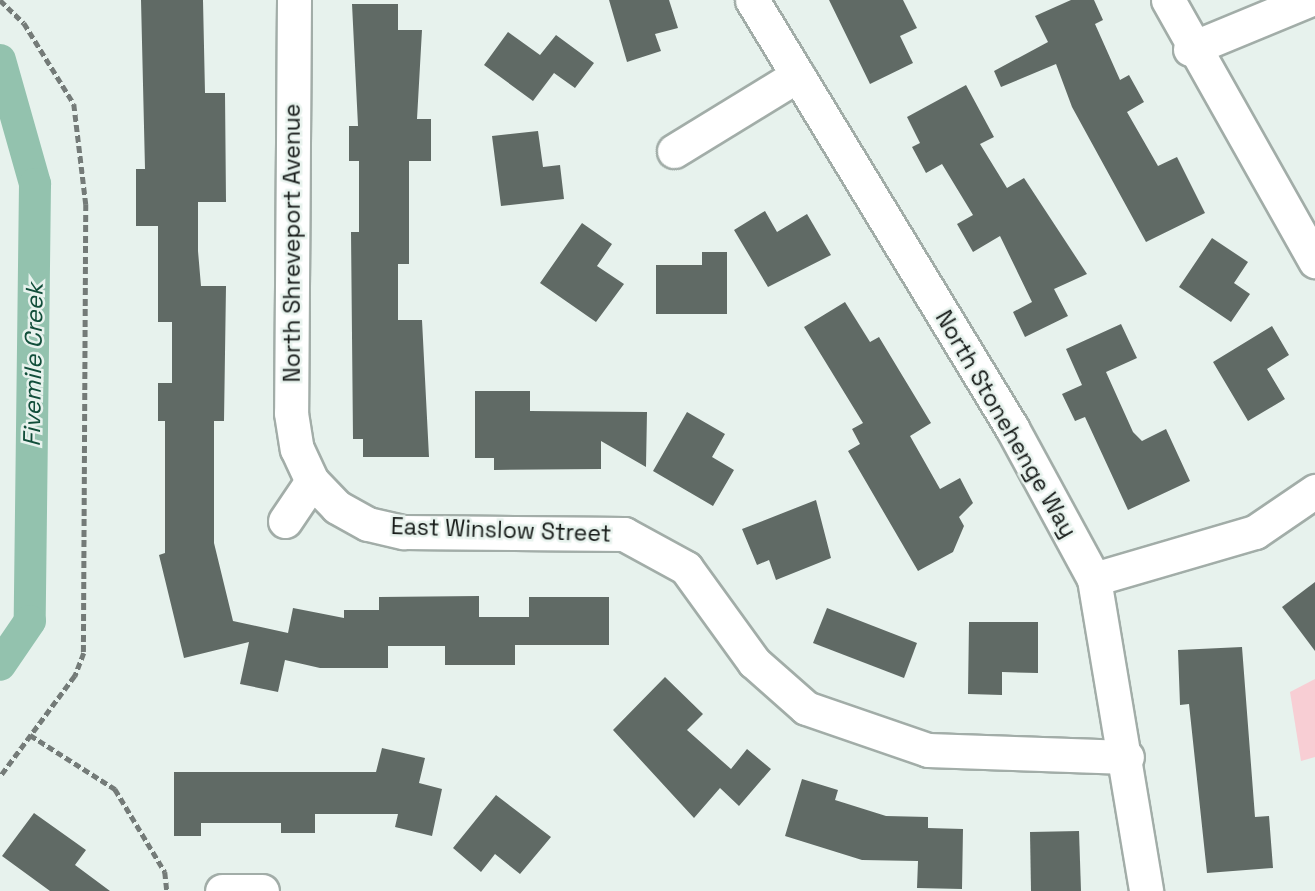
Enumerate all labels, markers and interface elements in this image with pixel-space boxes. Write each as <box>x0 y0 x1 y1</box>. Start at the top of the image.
street label: North Shreveport Avenue <box>278 103 306 383</box>
water label: Fivemile Creek <box>17 283 49 447</box>
street label: North Stonehenge Way <box>930 305 1082 543</box>
street label: East Winslow Street <box>390 512 612 548</box>

